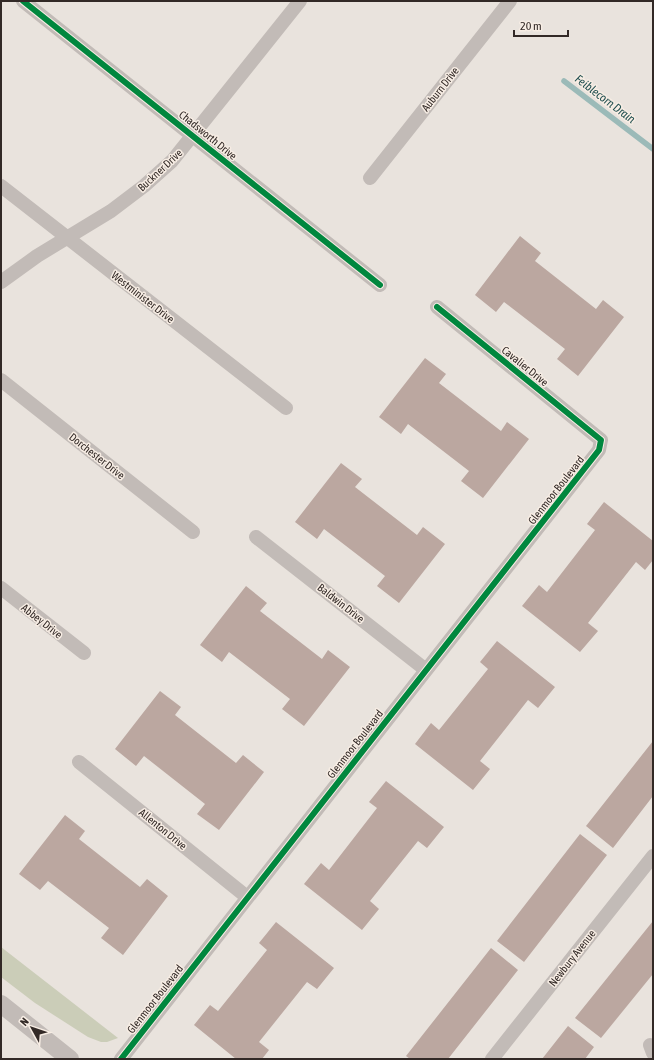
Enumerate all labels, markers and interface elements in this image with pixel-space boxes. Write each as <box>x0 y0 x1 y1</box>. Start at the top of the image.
scale bar <box>514 12 568 38</box>
text: 20 m <box>520 19 542 33</box>
street label: Auburn Drive <box>419 65 461 113</box>
water label: Feiblecorn Drain <box>572 72 638 126</box>
street label: Chadsworth Drive <box>177 108 239 162</box>
street label: Buckner Drive <box>135 147 185 193</box>
street label: Westminister Drive <box>109 269 177 325</box>
street label: Cavalier Drive <box>499 344 551 388</box>
street label: Dorchester Drive <box>67 431 127 481</box>
street label: Glenmoor Boulevard <box>526 453 586 527</box>
street label: Baldwin Drive <box>315 581 367 625</box>
street label: Abbey Drive <box>19 601 65 641</box>
street label: Glenmoor Boulevard <box>325 707 385 781</box>
street label: Allenton Drive <box>137 806 189 852</box>
street label: Newbury Avenue <box>546 927 598 989</box>
street label: Glenmoor Boulevard <box>125 962 185 1036</box>
north arrow <box>12 1008 52 1048</box>
text: N <box>18 1015 31 1028</box>

